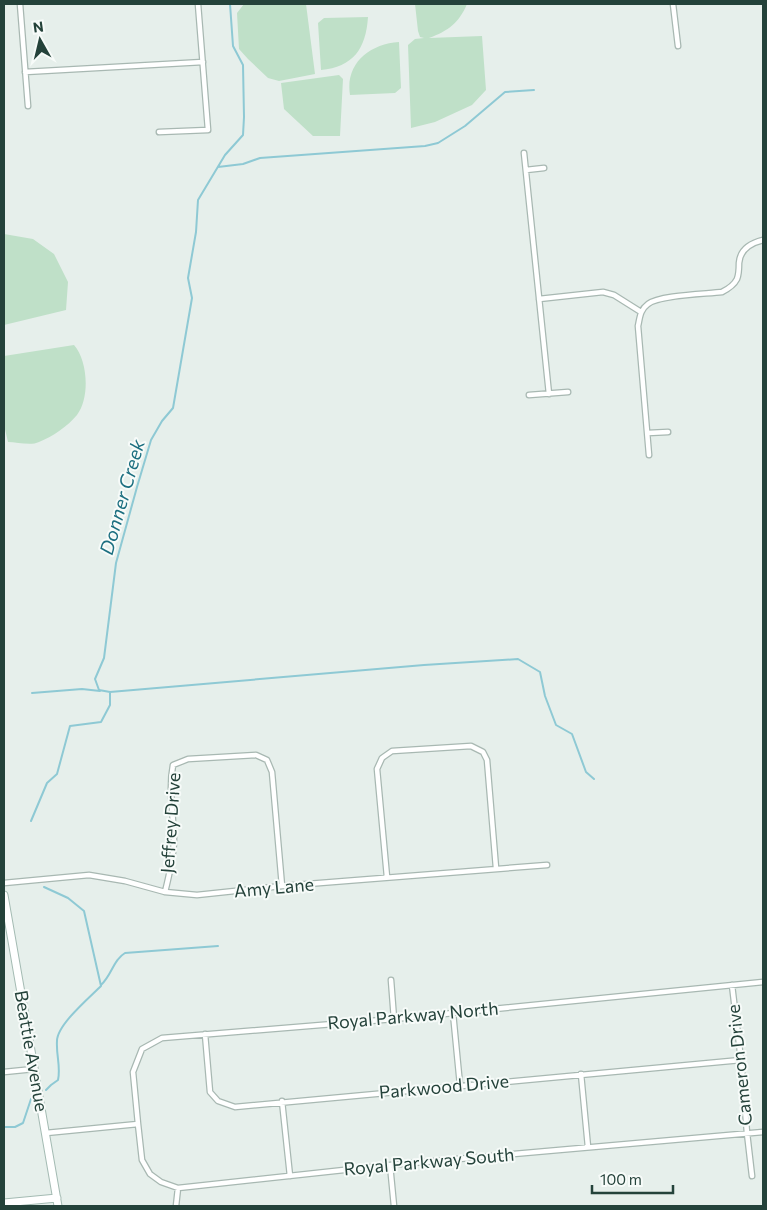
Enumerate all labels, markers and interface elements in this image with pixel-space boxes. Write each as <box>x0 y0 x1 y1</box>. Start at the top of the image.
north arrow <box>15 15 65 65</box>
text: N <box>32 17 45 36</box>
water label: Donner Creek <box>94 436 149 557</box>
street label: Jeffrey Drive <box>156 772 184 874</box>
street label: Amy Lane <box>233 873 315 901</box>
street label: Beattie Avenue <box>10 988 53 1113</box>
street label: Royal Parkway North <box>327 997 499 1033</box>
street label: Cameron Drive <box>722 1003 756 1127</box>
street label: Parkwood Drive <box>378 1069 510 1103</box>
street label: Royal Parkway South <box>343 1143 515 1179</box>
scale bar <box>592 1162 673 1194</box>
text: 100 m <box>600 1170 642 1188</box>

